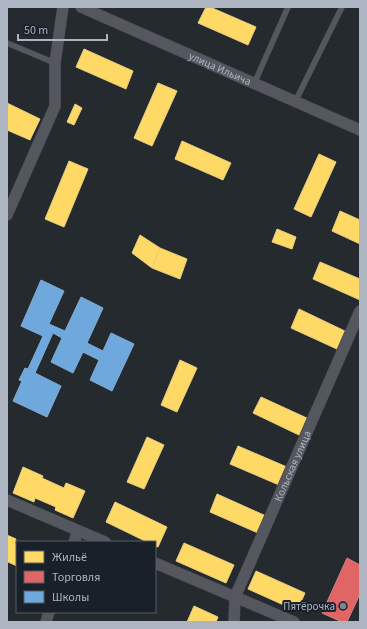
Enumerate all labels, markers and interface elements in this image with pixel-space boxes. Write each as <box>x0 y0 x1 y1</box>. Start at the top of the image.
scale bar <box>18 16 107 42</box>
text: 50 m <box>24 22 48 39</box>
street label: улица Ильича <box>186 48 254 89</box>
street label: Кольская улица <box>270 428 314 504</box>
legend <box>16 541 156 613</box>
text: Жильё <box>52 549 87 566</box>
text: Торговля <box>52 569 100 586</box>
text: Школы <box>52 589 89 606</box>
place label: Пятёрочка <box>283 599 335 614</box>
marker: Пятёрочка <box>338 601 348 611</box>

